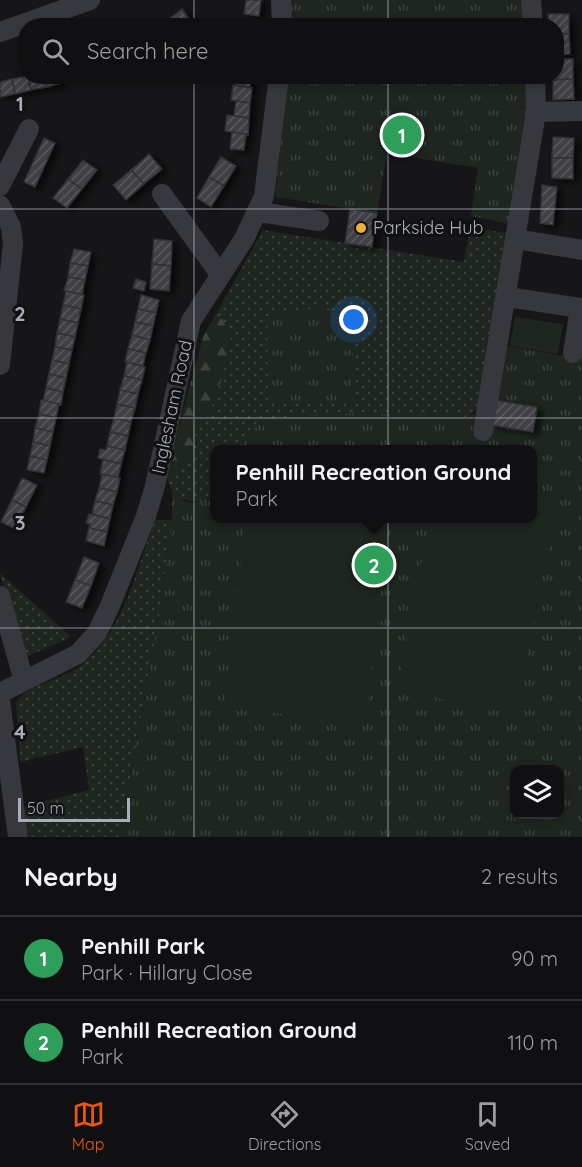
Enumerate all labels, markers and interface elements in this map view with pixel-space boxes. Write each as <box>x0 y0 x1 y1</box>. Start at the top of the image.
search box <box>18 18 564 84</box>
icon: search <box>39 35 72 68</box>
text: Search here <box>87 37 208 65</box>
text: 1 <box>16 91 24 116</box>
pin: 1 <box>382 112 422 158</box>
place label: Parkside Hub <box>373 216 484 239</box>
marker: Parkside Hub <box>354 221 368 235</box>
text: 2 <box>14 301 26 326</box>
your location <box>339 305 368 334</box>
street label: Inglesham Road <box>146 338 197 476</box>
popup <box>210 445 537 523</box>
text: Penhill Recreation Ground <box>236 458 511 486</box>
text: Park <box>236 486 278 511</box>
text: 3 <box>15 510 25 535</box>
pin: 2 <box>354 542 394 588</box>
text: 4 <box>14 719 26 744</box>
map controls <box>510 765 564 819</box>
button: layers <box>510 765 564 819</box>
scale bar <box>18 795 130 822</box>
text: 50 m <box>27 798 64 818</box>
text: Nearby <box>24 860 118 893</box>
text: 2 results <box>481 864 558 889</box>
text: Penhill Park <box>81 932 205 960</box>
text: 1 <box>40 946 47 971</box>
text: 90 m <box>511 946 558 971</box>
text: Park · Hillary Close <box>81 960 253 985</box>
text: Penhill Recreation Ground <box>81 1016 357 1044</box>
text: 2 <box>38 1030 49 1055</box>
text: 110 m <box>508 1030 558 1055</box>
text: Park <box>81 1044 123 1069</box>
tab: Map <box>72 1098 105 1154</box>
tab: Directions <box>248 1098 321 1154</box>
tab: Saved <box>465 1098 510 1154</box>

